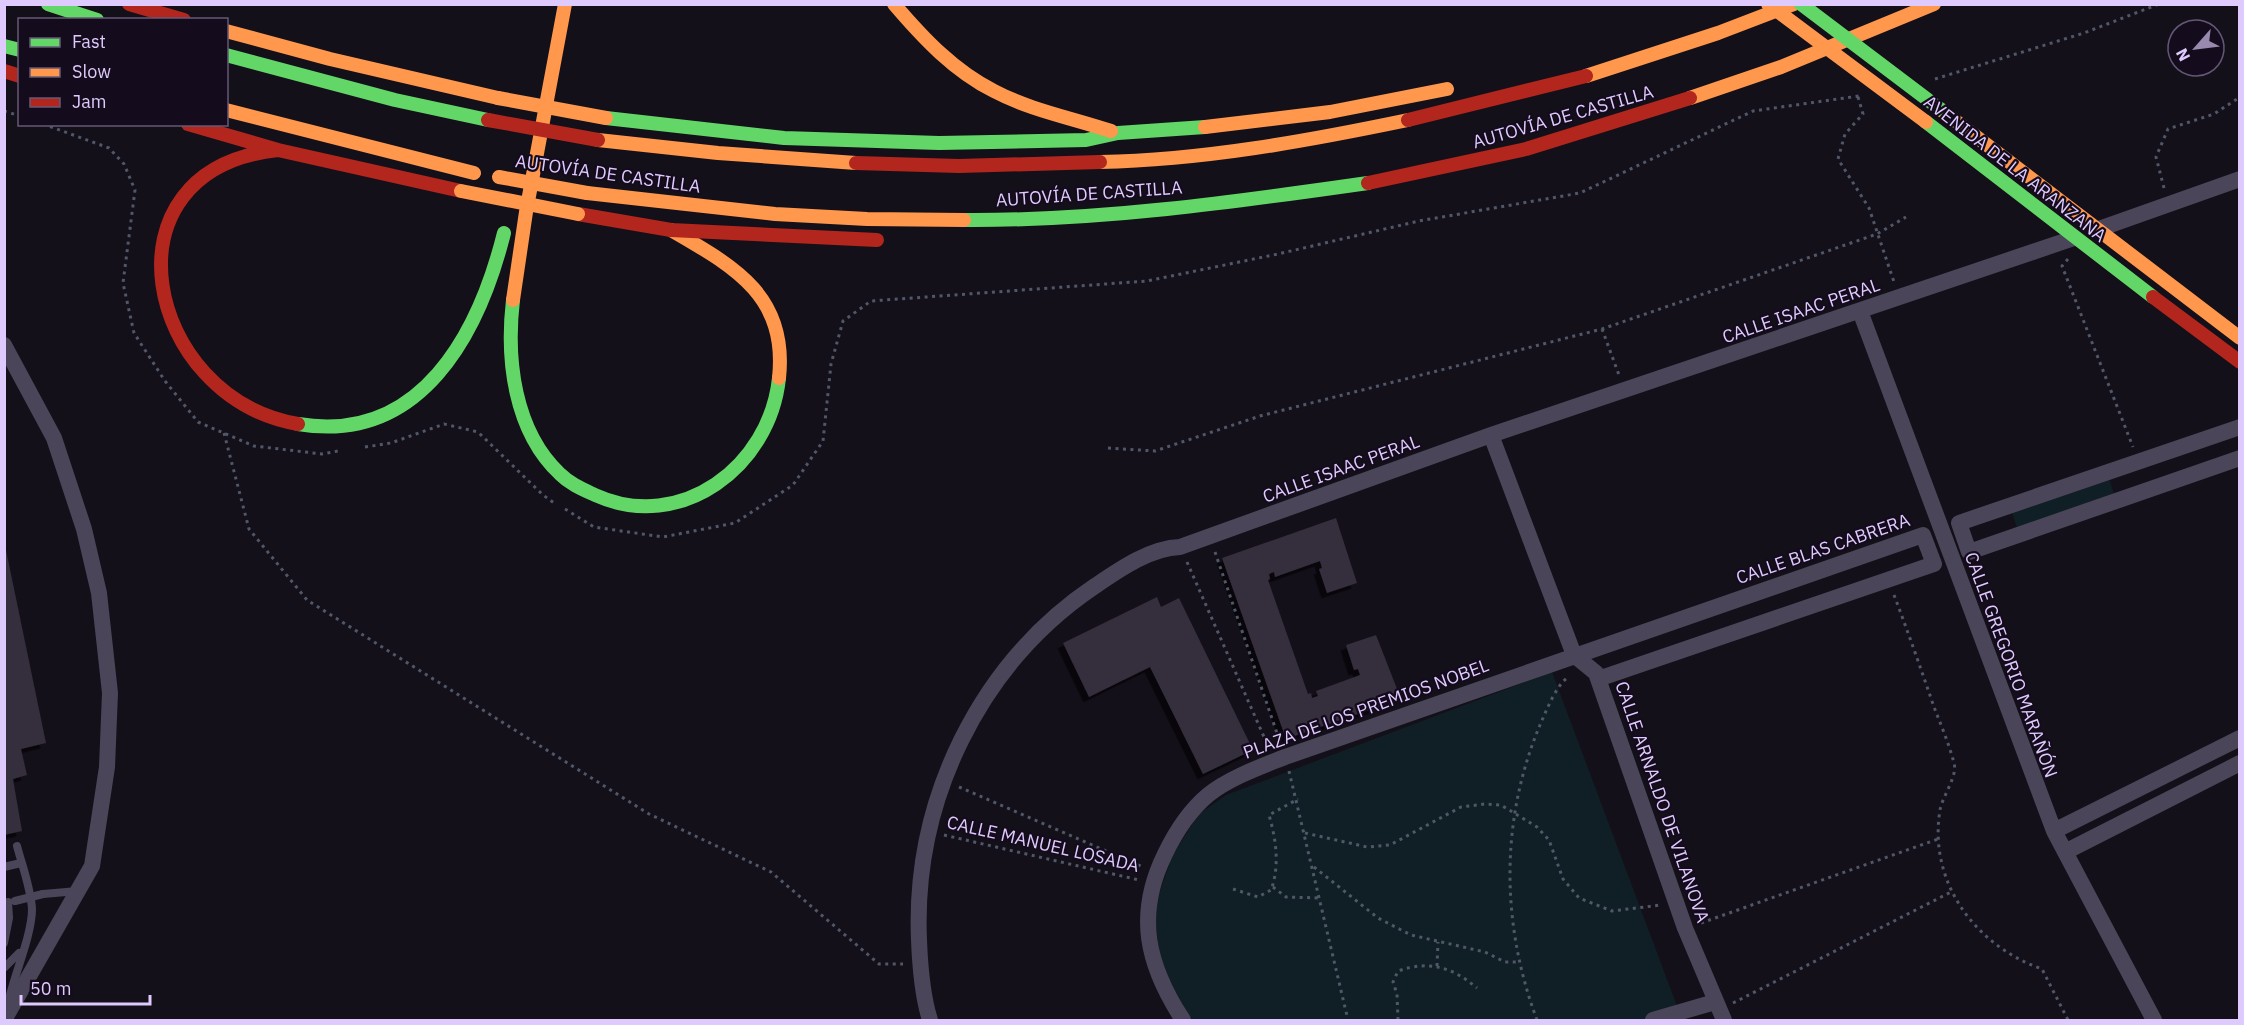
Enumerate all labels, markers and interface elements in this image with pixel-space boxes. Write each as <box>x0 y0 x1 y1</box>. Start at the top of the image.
legend <box>18 18 228 126</box>
north arrow <box>2166 18 2226 78</box>
text: Fast <box>72 30 106 53</box>
text: N <box>2171 45 2194 65</box>
text: Slow <box>72 60 111 83</box>
street label: AUTOVÍA DE CASTILLA <box>1470 80 1656 153</box>
text: Jam <box>72 90 107 113</box>
street label: AVENIDA DE LA ARANZANA <box>1919 90 2112 247</box>
street label: AUTOVÍA DE CASTILLA <box>514 149 703 198</box>
street label: AUTOVÍA DE CASTILLA <box>995 175 1183 211</box>
street label: CALLE ISAAC PERAL <box>1719 273 1883 348</box>
street label: CALLE ISAAC PERAL <box>1259 429 1422 508</box>
street label: CALLE BLAS CABRERA <box>1733 508 1913 589</box>
street label: CALLE GREGORIO MARAÑÓN <box>1960 549 2063 781</box>
street label: PLAZA DE LOS PREMIOS NOBEL <box>1240 653 1492 764</box>
street label: CALLE ARNALDO DE VILANOVA <box>1610 678 1715 926</box>
street label: CALLE MANUEL LOSADA <box>945 810 1142 877</box>
scale bar <box>21 968 150 1006</box>
text: 50 m <box>30 977 72 1000</box>

